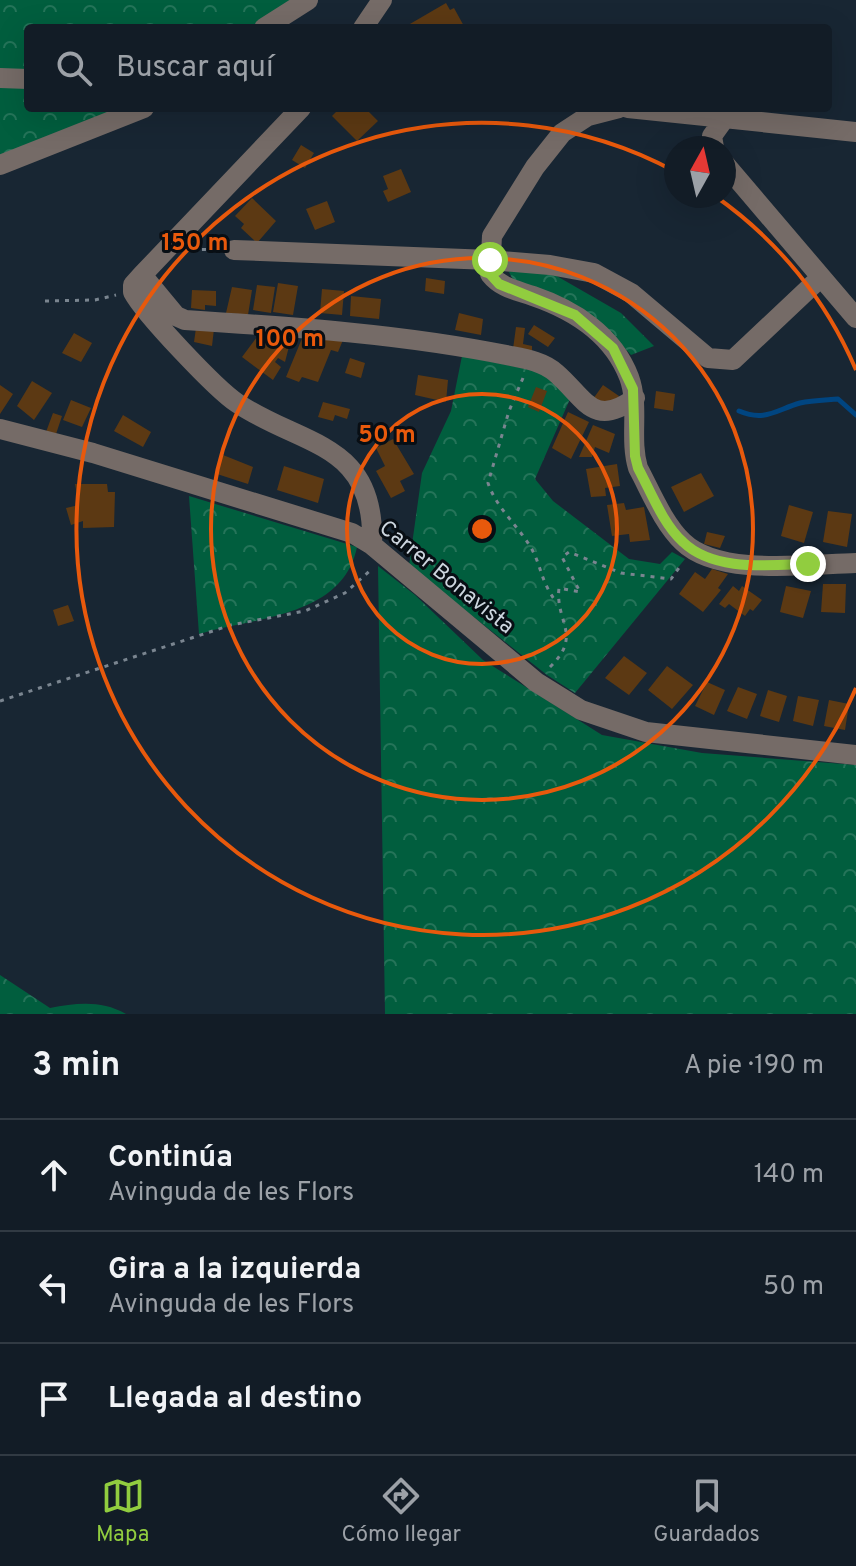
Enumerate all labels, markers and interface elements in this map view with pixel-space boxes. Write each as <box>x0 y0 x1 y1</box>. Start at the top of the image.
search box <box>24 24 832 112</box>
icon: search <box>52 46 96 90</box>
text: Buscar aquí <box>116 50 274 87</box>
north arrow <box>664 136 736 208</box>
text: 150 m <box>161 229 229 259</box>
route start <box>472 242 508 278</box>
text: 100 m <box>256 325 324 355</box>
text: 50 m <box>358 421 416 451</box>
street label: Carrer Bonavista <box>373 515 519 641</box>
centre of rings <box>468 515 496 543</box>
route end <box>790 546 826 582</box>
text: 3 min <box>32 1045 120 1088</box>
text: A pie · 190 m <box>684 1050 824 1083</box>
text: Continúa <box>108 1140 233 1177</box>
icon: ahead <box>32 1153 76 1197</box>
text: 140 m <box>754 1159 824 1192</box>
text: Avinguda de les Flors <box>108 1177 354 1210</box>
text: Gira a la izquierda <box>108 1252 361 1289</box>
icon: left <box>32 1265 76 1309</box>
text: 50 m <box>763 1271 824 1304</box>
text: Avinguda de les Flors <box>108 1289 354 1322</box>
icon: arrive <box>32 1377 76 1421</box>
text: Llegada al destino <box>108 1381 362 1418</box>
tab: Mapa <box>96 1474 149 1549</box>
tab: Cómo llegar <box>341 1474 461 1549</box>
tab: Guardados <box>653 1474 760 1549</box>

